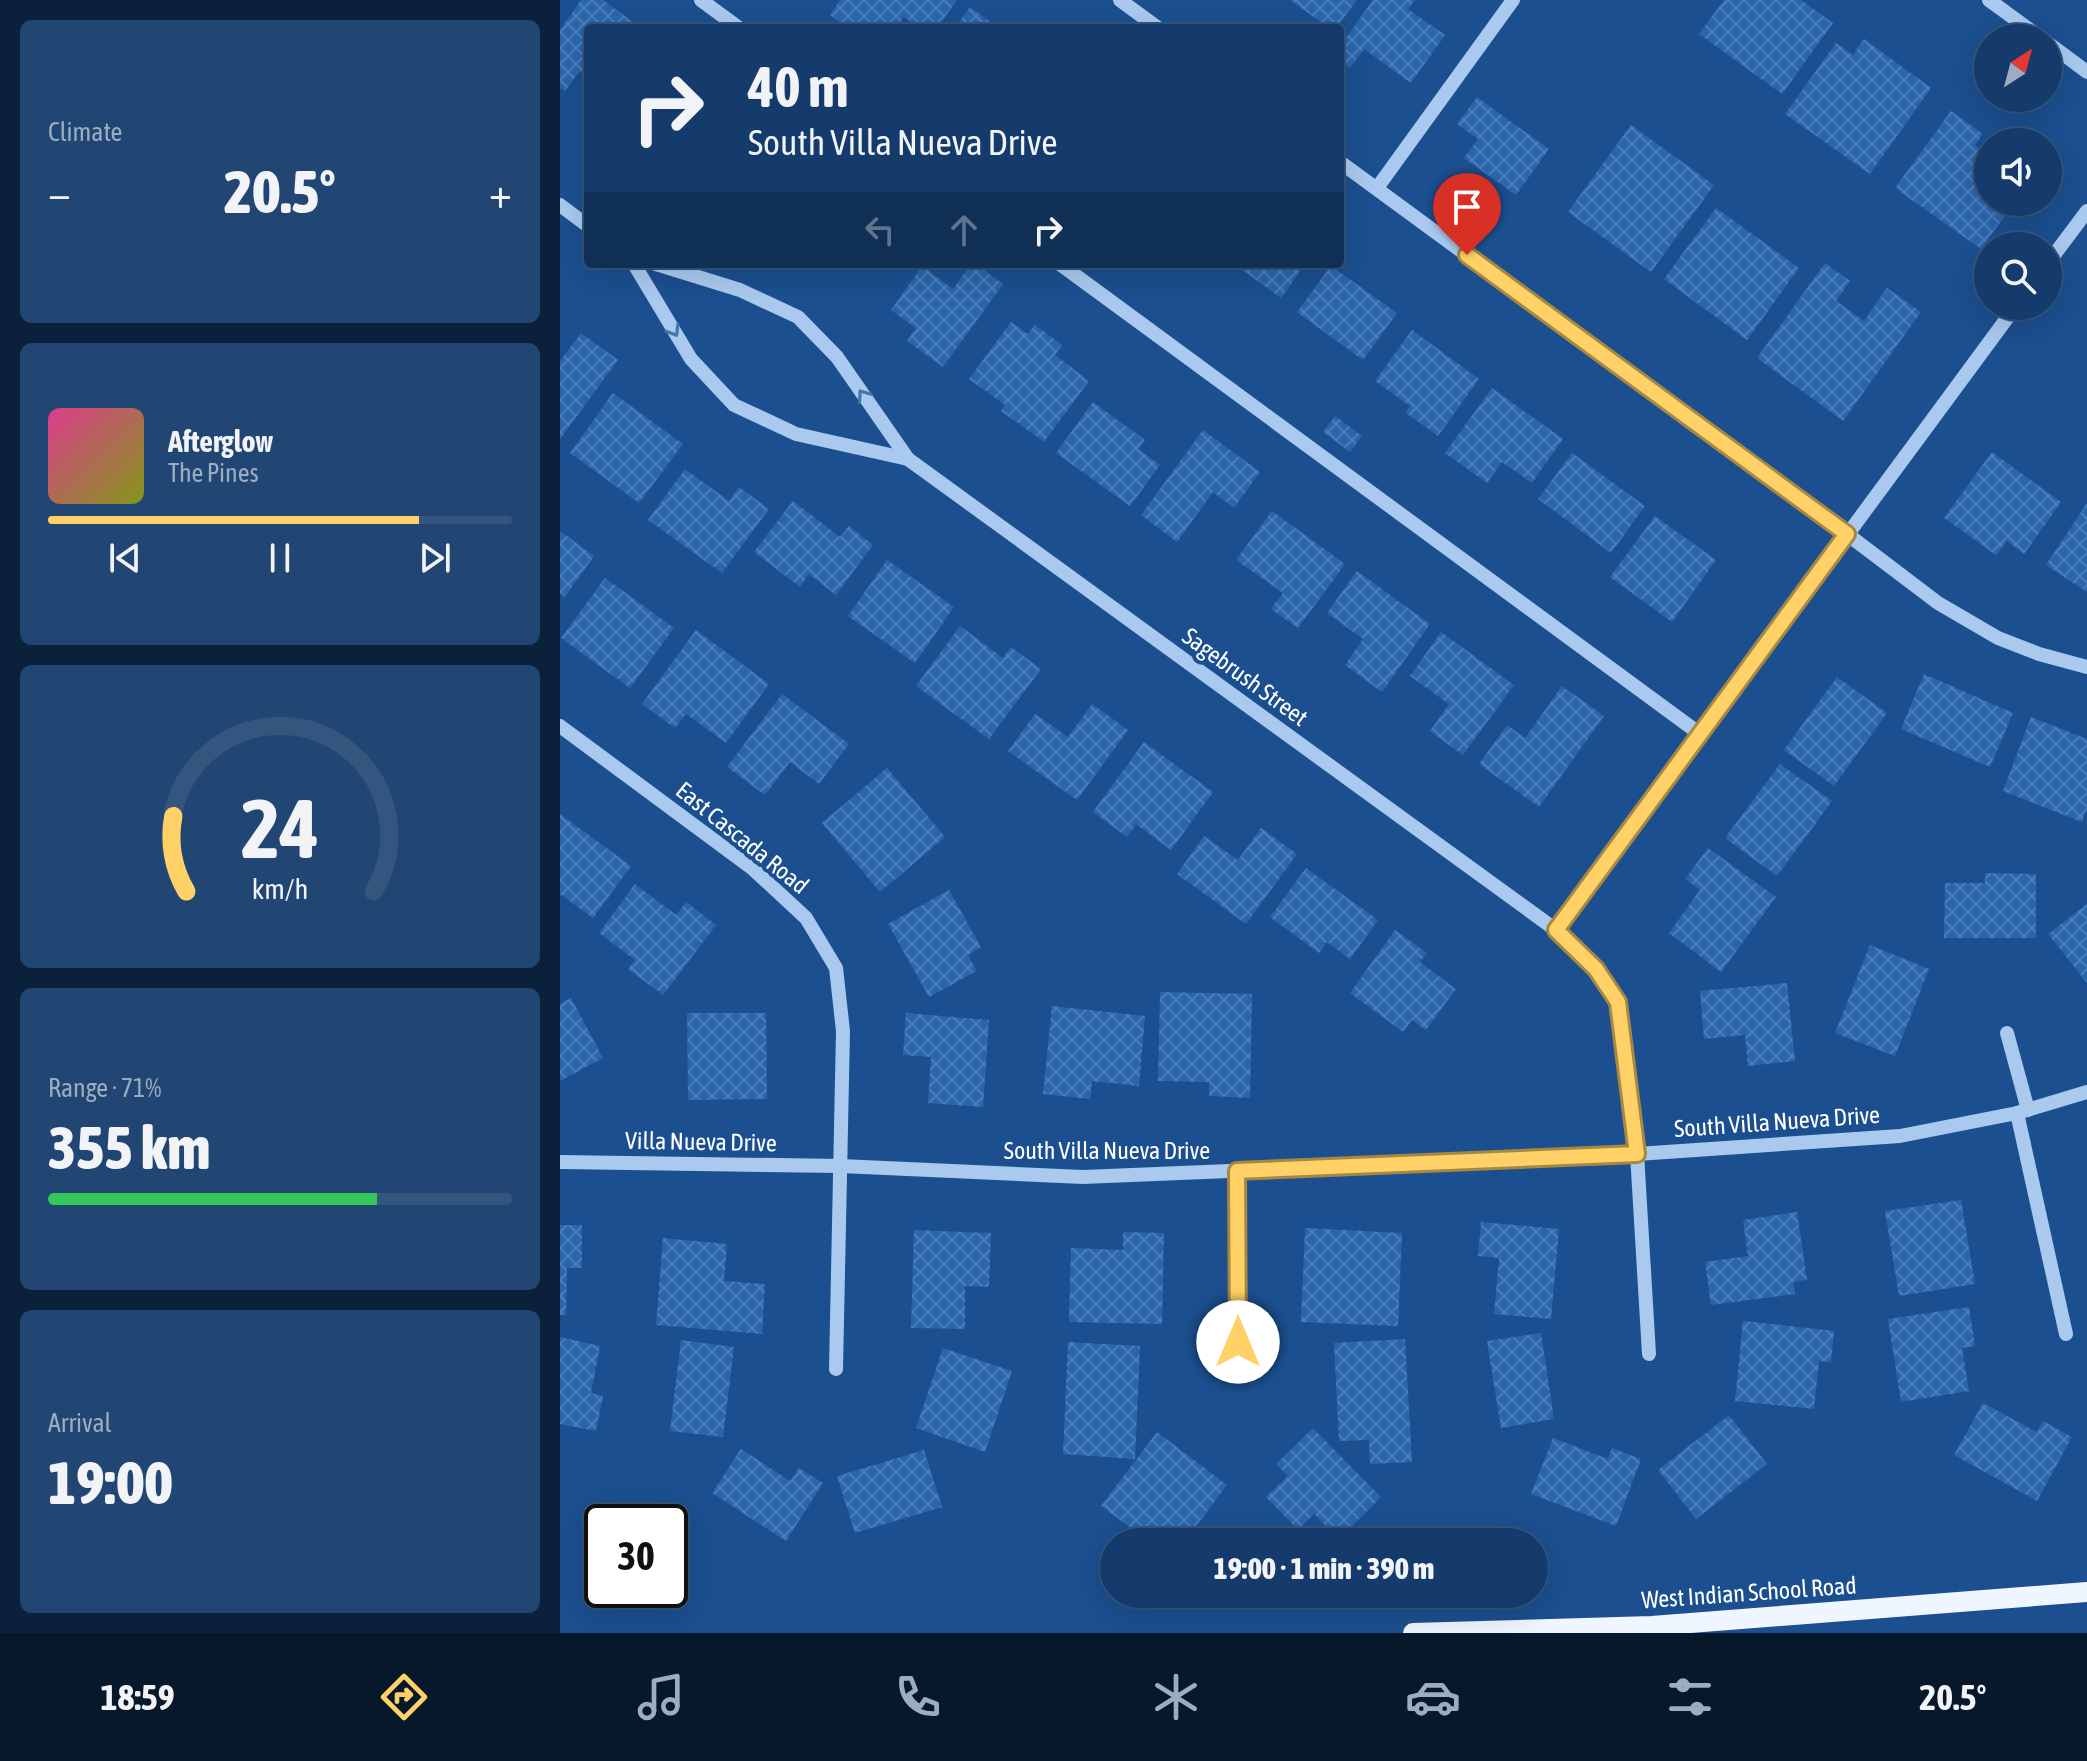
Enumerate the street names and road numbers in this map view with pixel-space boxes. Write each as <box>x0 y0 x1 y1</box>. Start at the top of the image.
street label: Sagebrush Street <box>1177 622 1313 731</box>
street label: East Cascada Road <box>671 776 814 899</box>
street label: South Villa Nueva Drive <box>1673 1101 1881 1142</box>
street label: Villa Nueva Drive <box>625 1127 777 1156</box>
street label: South Villa Nueva Drive <box>1004 1137 1210 1164</box>
street label: West Indian School Road <box>1640 1572 1857 1613</box>

